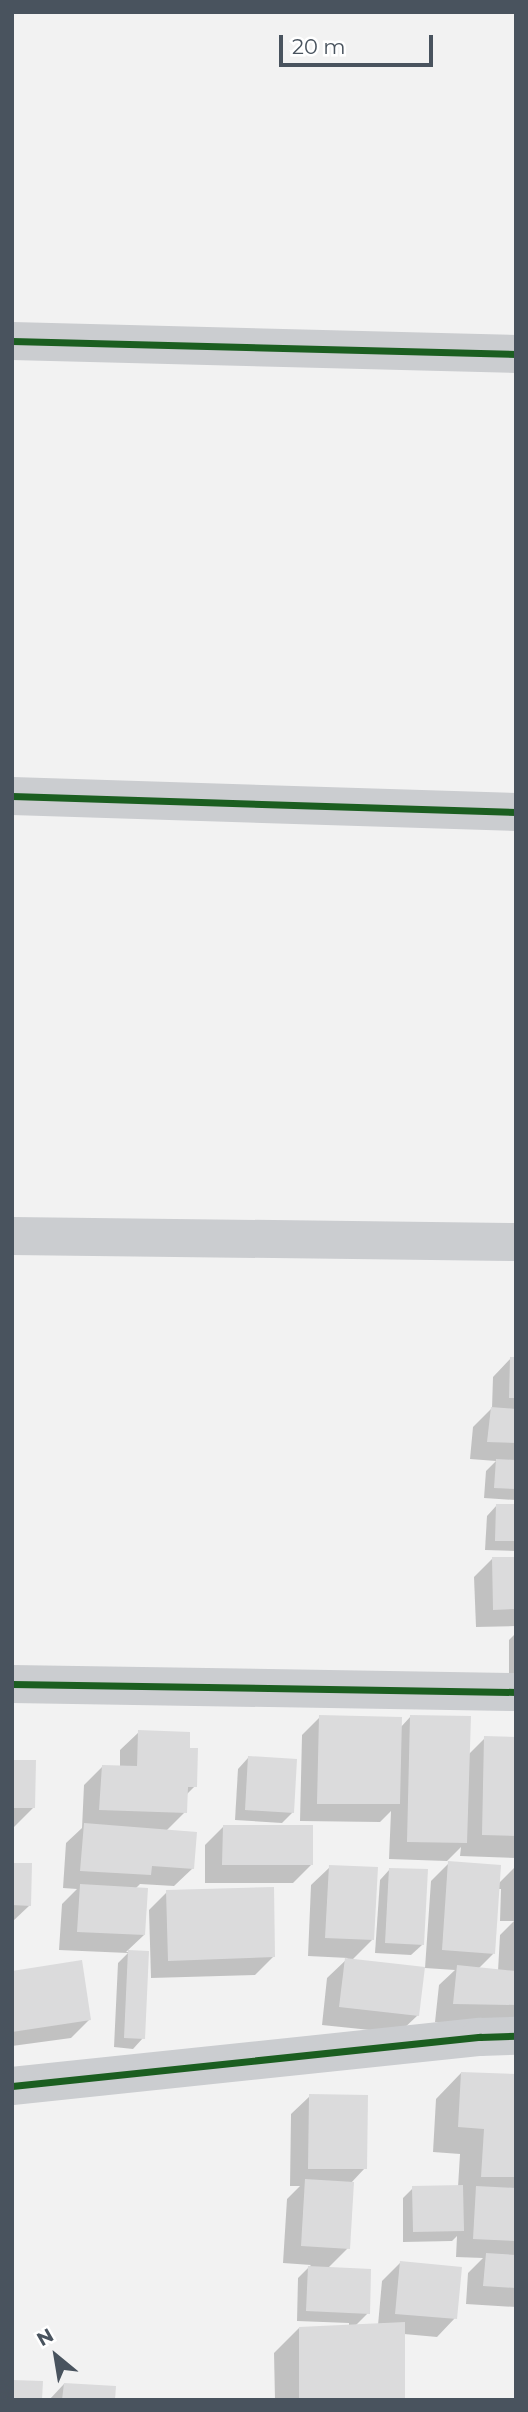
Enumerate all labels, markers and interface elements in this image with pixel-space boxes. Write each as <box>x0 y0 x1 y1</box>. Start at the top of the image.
scale bar <box>283 21 437 65</box>
text: 20 m <box>292 34 346 59</box>
north arrow <box>21 2321 91 2391</box>
text: N <box>33 2324 58 2351</box>

